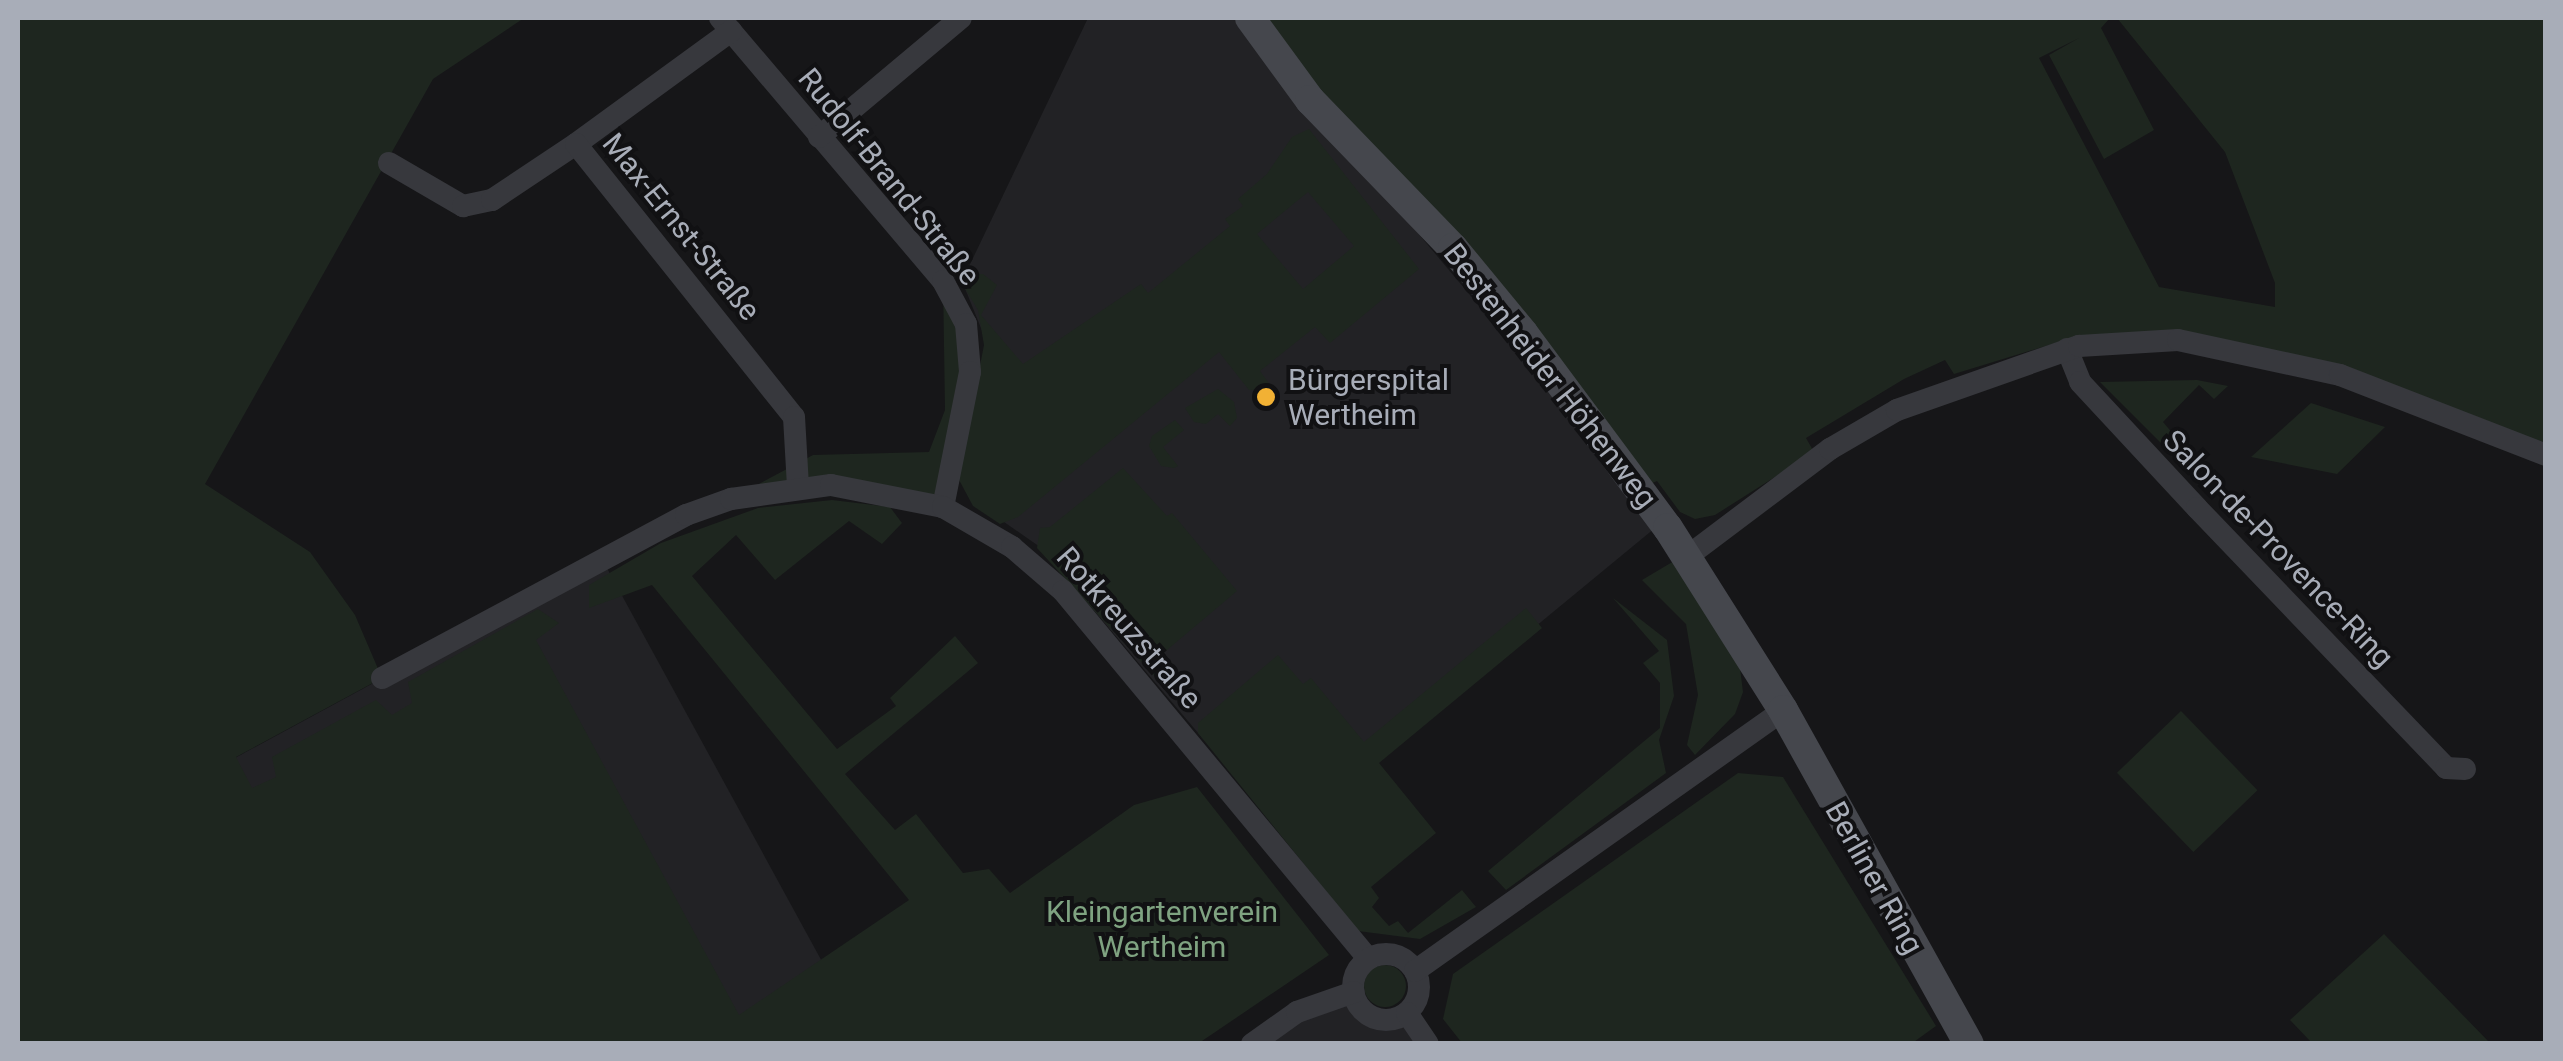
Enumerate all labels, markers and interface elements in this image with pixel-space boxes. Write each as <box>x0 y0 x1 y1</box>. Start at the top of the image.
street label: Rudolf-Brand-Straße <box>790 61 988 293</box>
street label: Max-Ernst-Straße <box>595 126 767 328</box>
street label: Bestenheider Höhenweg <box>1436 237 1664 515</box>
place label: Bürgerspital Wertheim <box>1288 362 1449 432</box>
marker: Bürgerspital Wertheim <box>1253 384 1279 410</box>
street label: Salon-de-Provence-Ring <box>2155 423 2401 675</box>
street label: Rotkreuzstraße <box>1049 540 1209 716</box>
street label: Berliner Ring <box>1817 796 1931 960</box>
park label: Kleingartenverein Wertheim <box>1046 894 1278 964</box>

